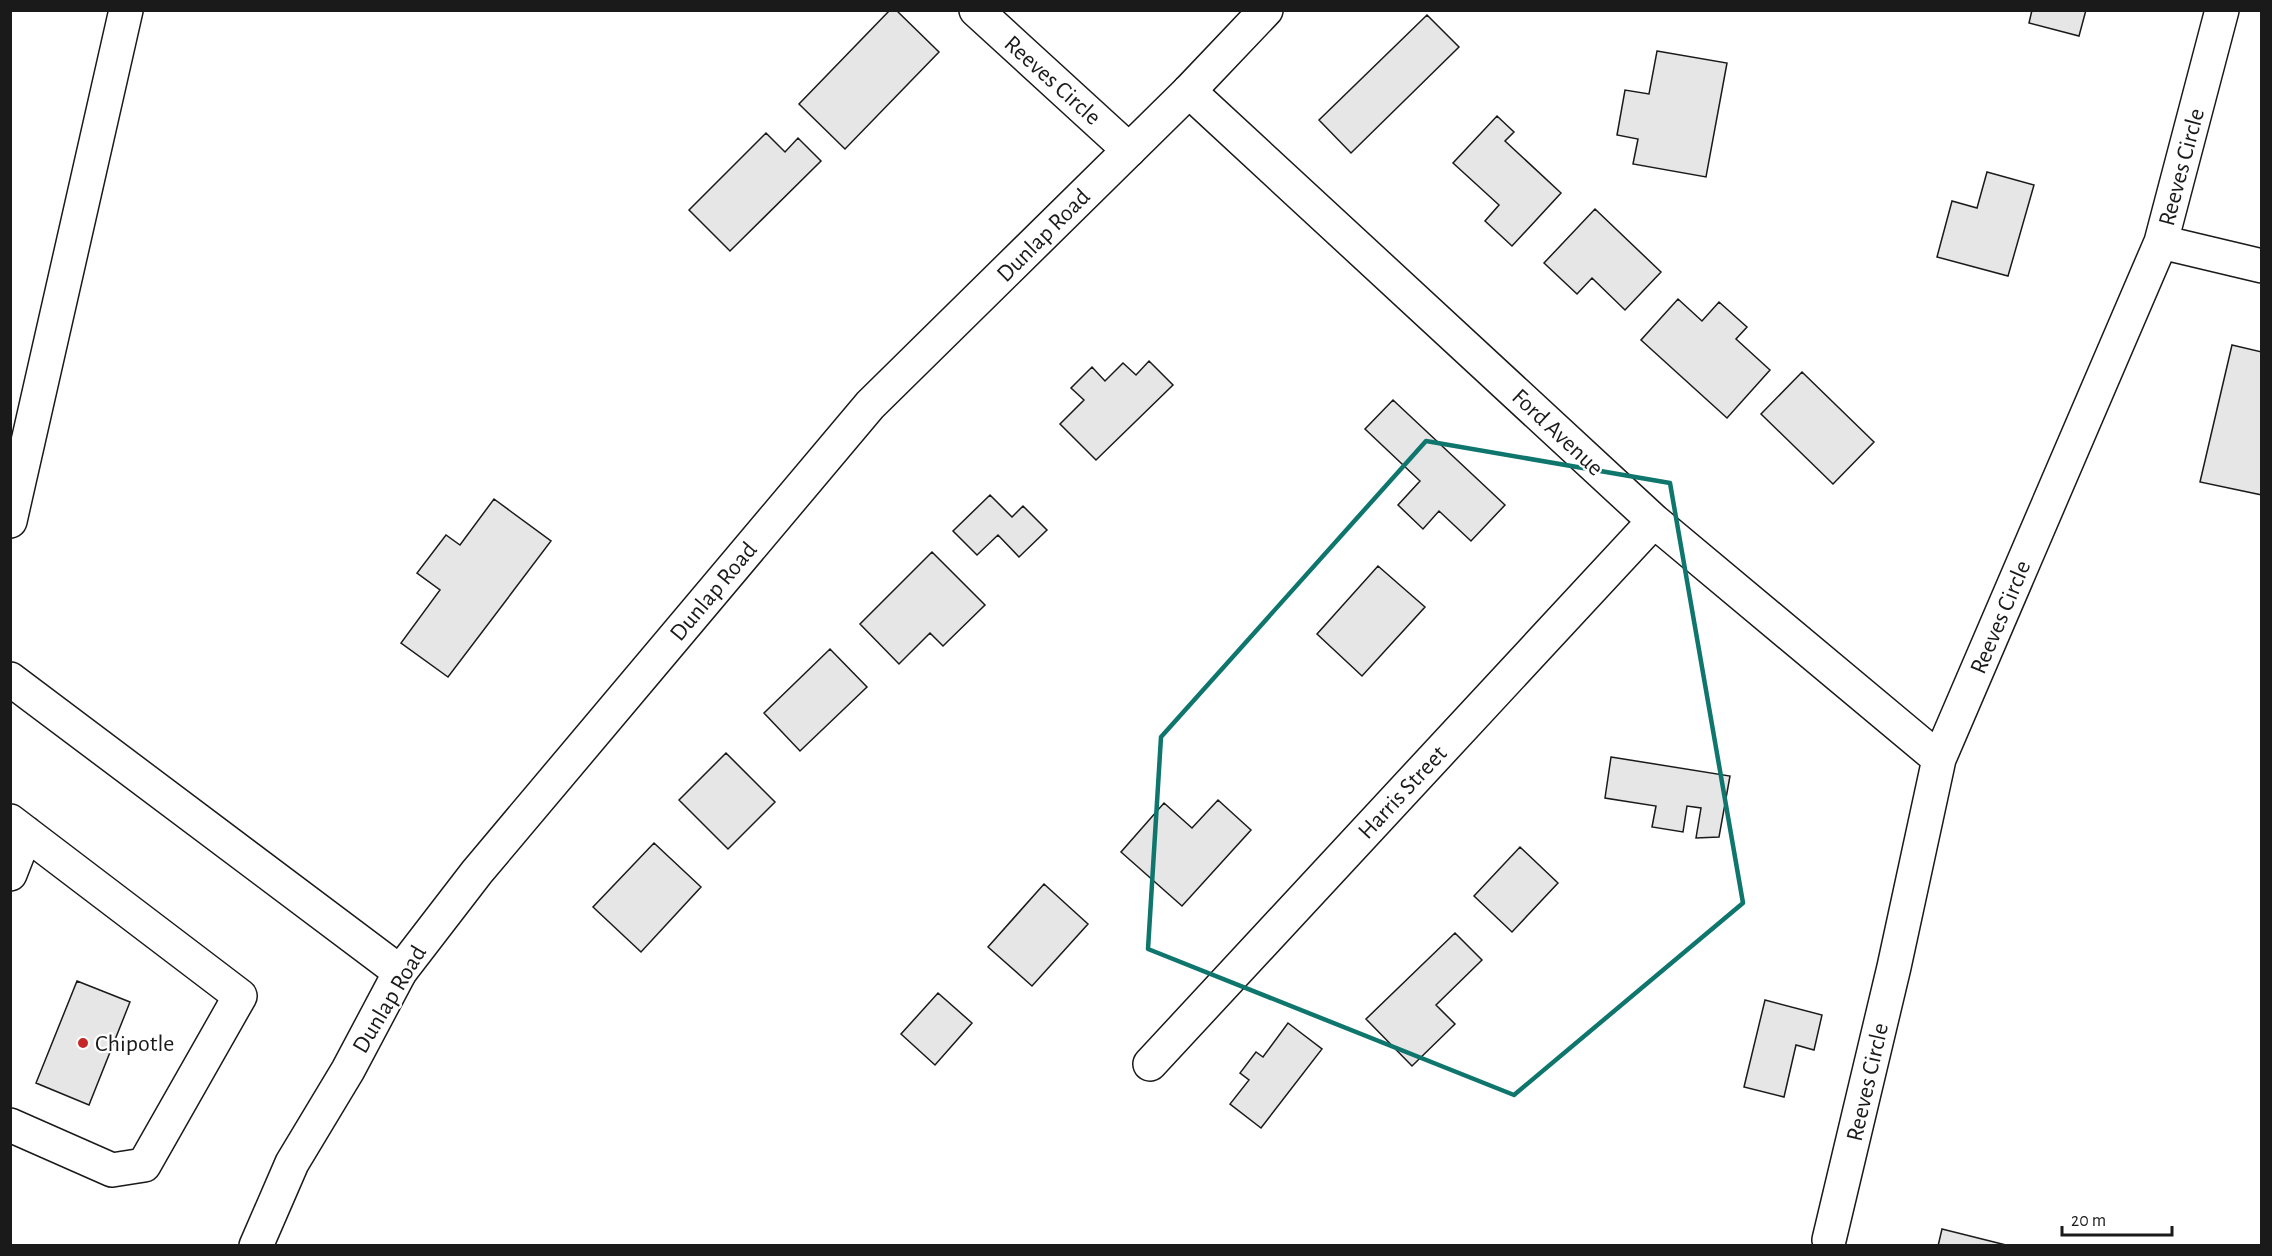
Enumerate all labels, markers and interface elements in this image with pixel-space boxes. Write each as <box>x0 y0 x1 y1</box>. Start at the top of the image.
street label: Reeves Circle <box>1000 31 1105 130</box>
street label: Reeves Circle <box>2155 106 2209 229</box>
street label: Dunlap Road <box>993 185 1095 287</box>
street label: Ford Avenue <box>1507 385 1608 481</box>
street label: Dunlap Road <box>666 538 762 646</box>
street label: Reeves Circle <box>1966 557 2036 678</box>
street label: Harris Street <box>1354 741 1452 844</box>
street label: Dunlap Road <box>348 942 431 1057</box>
street label: Reeves Circle <box>1843 1021 1893 1144</box>
place label: Chipotle <box>95 1032 174 1056</box>
marker: Chipotle <box>76 1036 90 1050</box>
scale bar <box>2062 1199 2172 1237</box>
text: 20 m <box>2071 1212 2106 1230</box>

